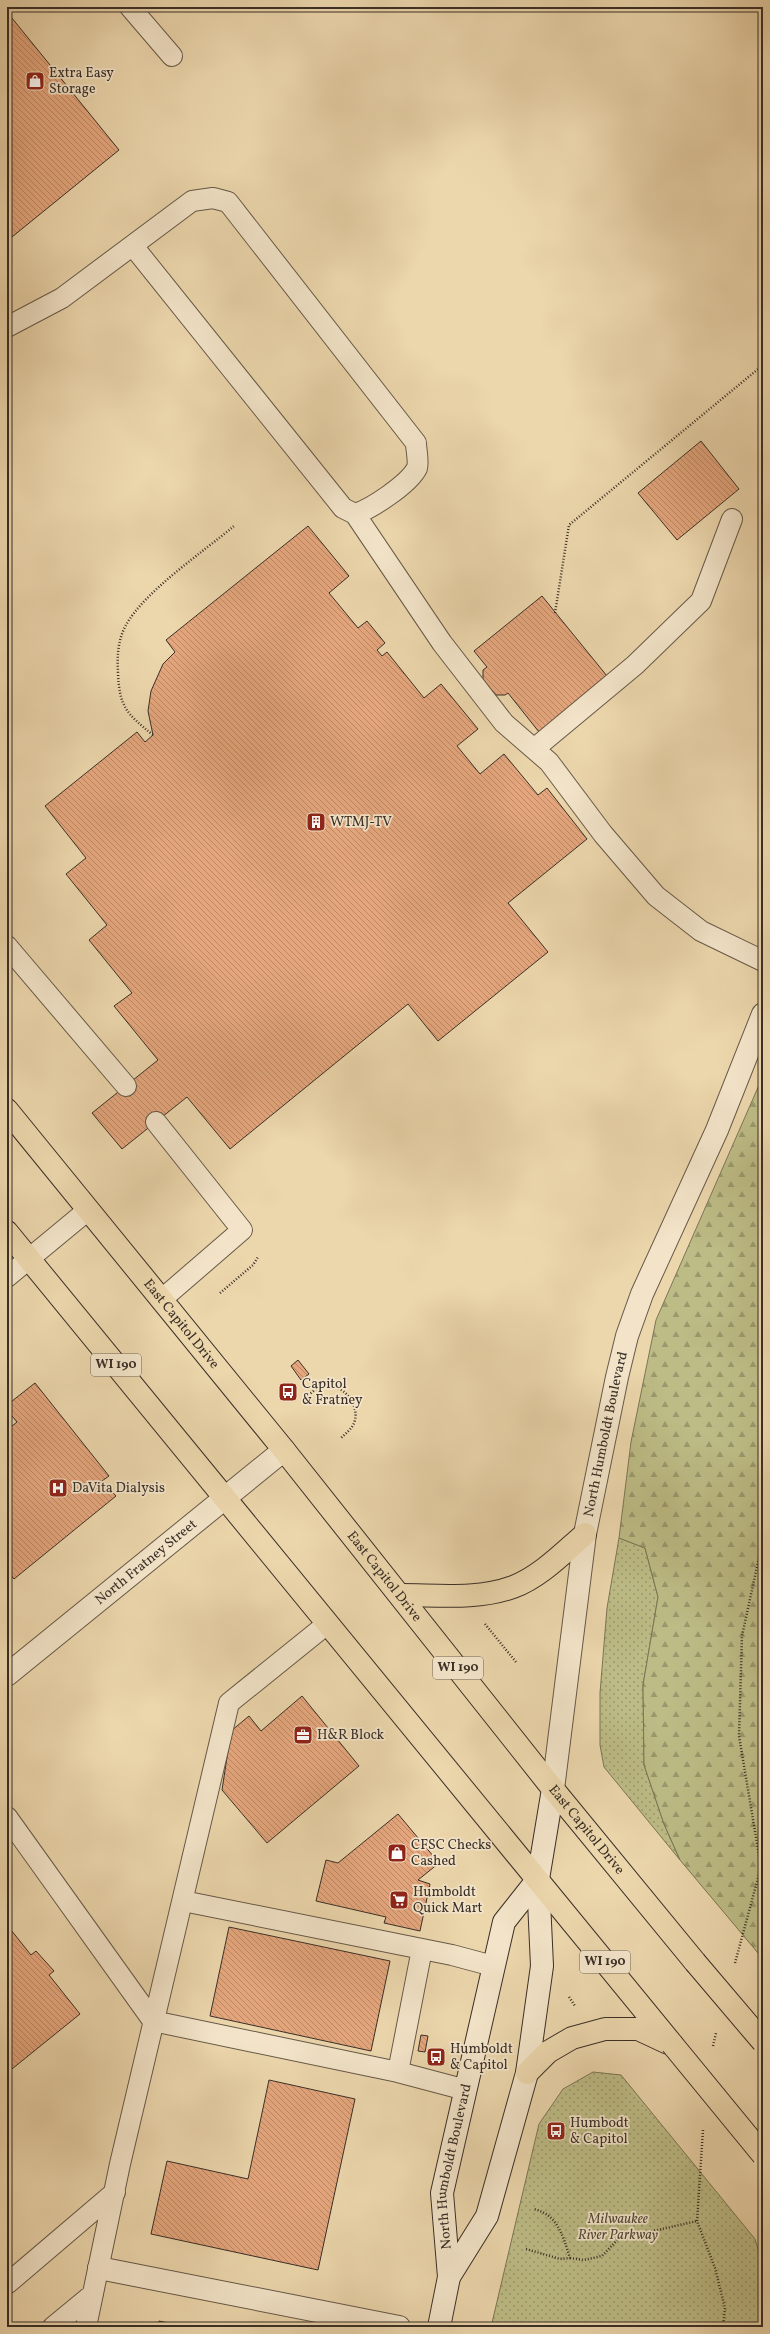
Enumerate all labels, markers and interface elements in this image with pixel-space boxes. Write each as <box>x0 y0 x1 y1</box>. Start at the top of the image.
place label: Extra Easy Storage <box>49 64 114 99</box>
shop icon: Extra Easy Storage <box>24 70 46 92</box>
building icon: WTMJ-TV <box>305 811 327 833</box>
place label: WTMJ-TV <box>330 813 392 832</box>
street label: East Capitol Drive <box>139 1275 224 1373</box>
street label: North Humboldt Boulevard <box>579 1349 632 1518</box>
road number: WI 190 <box>91 1354 141 1376</box>
place label: Capitol & Fratney <box>302 1375 363 1410</box>
bus stop icon: Capitol & Fratney <box>277 1381 299 1403</box>
hospital icon: DaVita Dialysis <box>47 1477 69 1499</box>
place label: DaVita Dialysis <box>72 1479 165 1498</box>
street label: North Fratney Street <box>91 1515 201 1609</box>
street label: East Capitol Drive <box>342 1527 426 1626</box>
road number: WI 190 <box>433 1657 483 1679</box>
office icon: H&R Block <box>292 1724 314 1746</box>
place label: H&R Block <box>317 1726 385 1745</box>
street label: East Capitol Drive <box>544 1781 629 1879</box>
place label: CFSC Checks Cashed <box>411 1836 491 1871</box>
shop icon: CFSC Checks Cashed <box>386 1842 408 1864</box>
place label: Humboldt Quick Mart <box>413 1883 483 1918</box>
supermarket icon: Humboldt Quick Mart <box>388 1889 410 1911</box>
road number: WI 190 <box>580 1951 630 1973</box>
place label: Humboldt & Capitol <box>450 2040 513 2075</box>
bus stop icon: Humboldt & Capitol <box>425 2046 447 2068</box>
street label: North Humboldt Boulevard <box>432 2082 476 2250</box>
place label: Humbodt & Capitol <box>570 2114 629 2149</box>
bus stop icon: Humbodt & Capitol <box>545 2120 567 2142</box>
park label: Milwaukee River Parkway <box>578 2210 659 2245</box>

